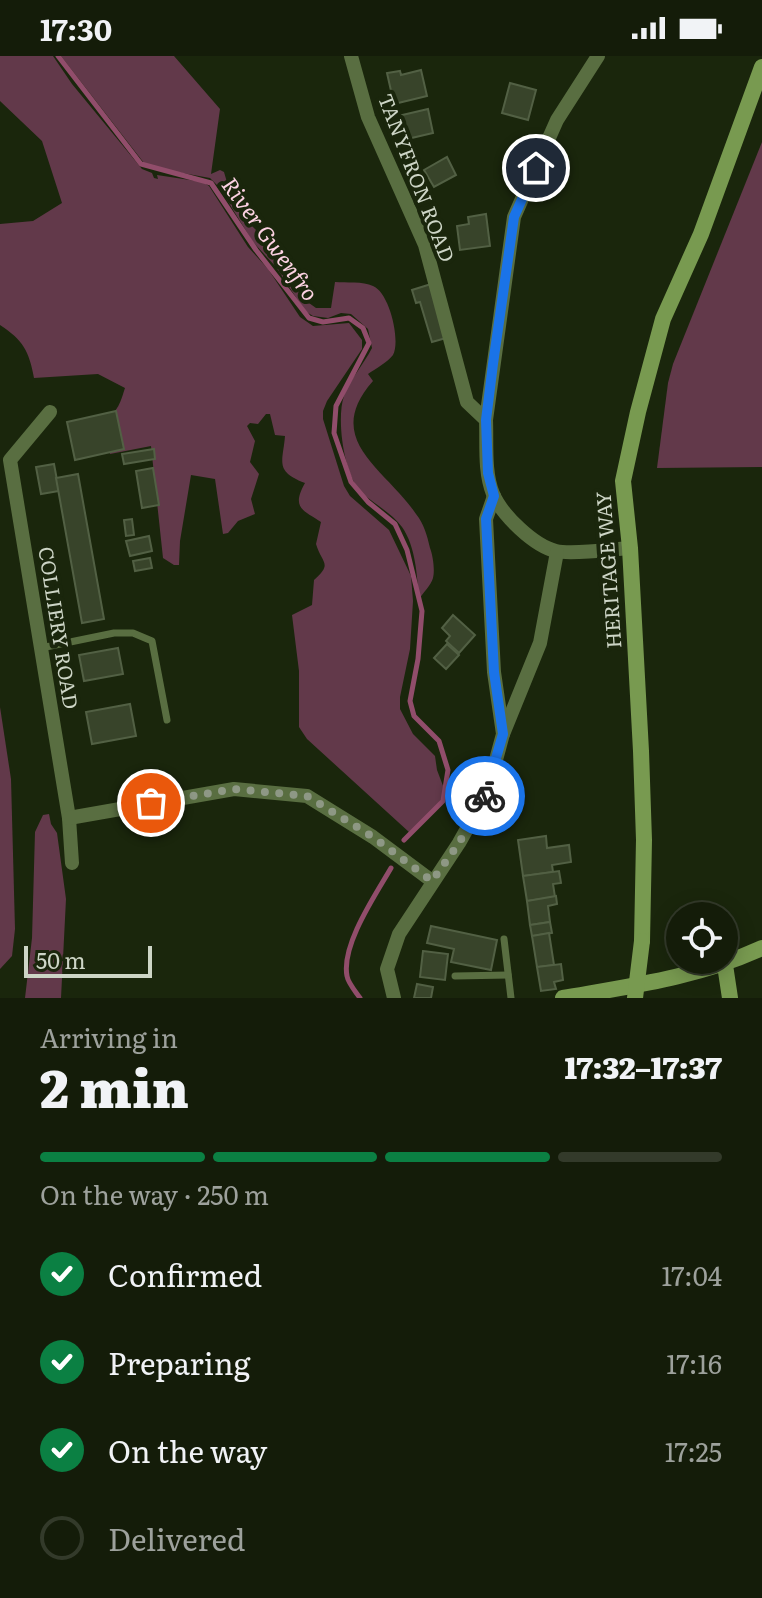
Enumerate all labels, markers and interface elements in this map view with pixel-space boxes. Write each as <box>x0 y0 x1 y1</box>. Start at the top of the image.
text: 17:30 <box>40 6 112 50</box>
street label: TANYFRON ROAD <box>372 89 464 266</box>
pin <box>502 134 570 202</box>
icon: home <box>514 146 558 190</box>
water label: River Gwenfro <box>215 169 327 307</box>
street label: HERITAGE WAY <box>587 491 627 650</box>
street label: COLLIERY ROAD <box>32 544 88 711</box>
courier <box>445 756 525 836</box>
pin <box>117 769 185 837</box>
icon: bike <box>463 774 507 818</box>
icon: bag <box>129 781 173 825</box>
map controls <box>666 902 738 974</box>
button: locate <box>666 902 738 974</box>
scale bar <box>24 942 152 978</box>
text: 50 m <box>36 943 86 976</box>
text: Arriving in <box>40 1017 178 1056</box>
text: 17:32–17:37 <box>564 1044 722 1088</box>
text: 2 min <box>40 1047 189 1124</box>
text: On the way · 250 m <box>40 1174 269 1213</box>
icon: check <box>40 1252 84 1296</box>
text: Confirmed <box>108 1252 262 1296</box>
text: 17:04 <box>662 1255 722 1294</box>
icon: check <box>40 1340 84 1384</box>
text: Preparing <box>108 1340 250 1384</box>
text: 17:16 <box>666 1343 722 1382</box>
icon: check <box>40 1428 84 1472</box>
text: On the way <box>108 1428 267 1472</box>
text: 17:25 <box>665 1431 722 1470</box>
text: Delivered <box>108 1516 245 1560</box>

